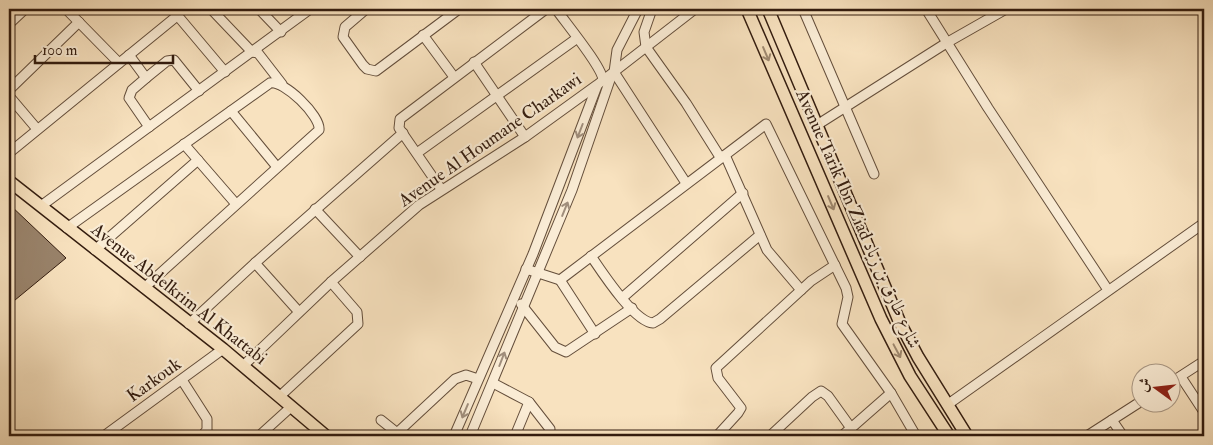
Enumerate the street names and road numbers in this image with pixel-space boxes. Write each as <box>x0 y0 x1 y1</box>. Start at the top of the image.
street label: Avenue Al Houmane Charkawi <box>393 68 586 213</box>
street label: Avenue Tarik Ibn Ziad شارع طارق بن زياد <box>787 85 926 353</box>
street label: Avenue Abdelkrim Al Khattabi <box>86 218 272 370</box>
street label: Karkouk <box>122 352 186 407</box>

